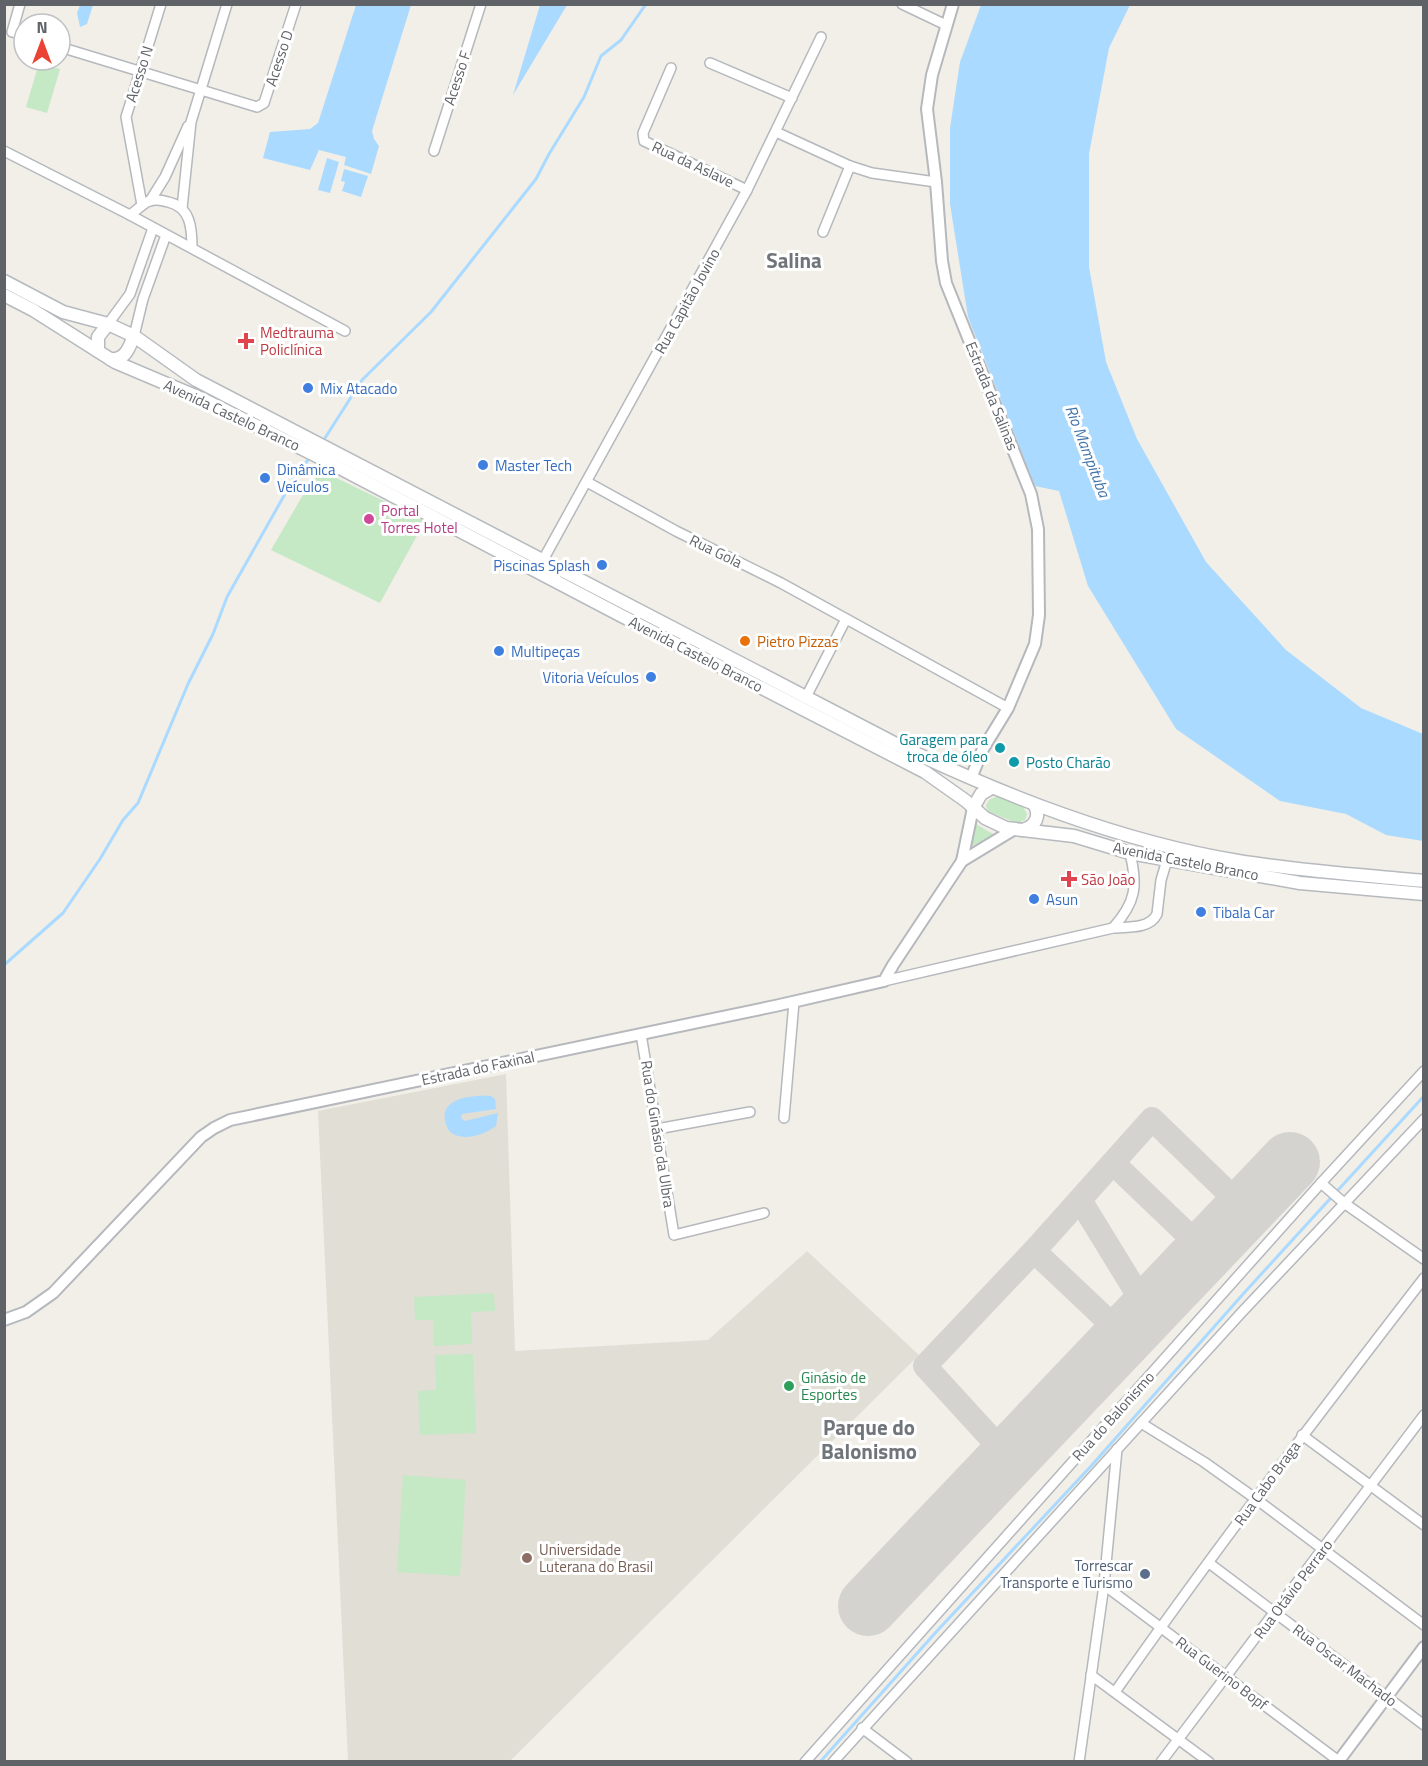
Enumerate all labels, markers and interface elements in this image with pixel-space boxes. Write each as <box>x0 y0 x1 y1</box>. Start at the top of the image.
north arrow <box>12 12 72 72</box>
text: N <box>36 15 48 39</box>
street label: Acesso D <box>259 27 299 89</box>
street label: Acesso N <box>119 43 159 105</box>
street label: Acesso F <box>437 48 477 108</box>
street label: Rua da Aslave <box>648 135 738 193</box>
street label: Rua Capitão Jovino <box>648 244 726 358</box>
district label: Salina <box>766 244 822 276</box>
place label: Medtrauma Policlínica <box>260 321 335 361</box>
marker: Medtrauma Policlínica <box>237 332 255 350</box>
street label: Estrada da Salinas <box>960 338 1024 454</box>
street label: Avenida Castelo Branco <box>160 373 304 457</box>
place label: Mix Atacado <box>320 377 397 400</box>
marker: Mix Atacado <box>301 381 315 395</box>
water label: Rio Mampituba <box>1059 401 1117 501</box>
place label: Master Tech <box>495 454 572 477</box>
place label: Dinâmica Veículos <box>277 458 336 498</box>
marker: Master Tech <box>476 458 490 472</box>
marker: Dinâmica Veículos <box>258 471 272 485</box>
place label: Portal Torres Hotel <box>381 499 458 539</box>
marker: Portal Torres Hotel <box>362 512 376 526</box>
street label: Rua Gola <box>686 528 747 574</box>
place label: Piscinas Splash <box>493 554 590 577</box>
marker: Piscinas Splash <box>595 558 609 572</box>
street label: Avenida Castelo Branco <box>625 610 767 698</box>
place label: Pietro Pizzas <box>757 630 839 653</box>
marker: Pietro Pizzas <box>738 634 752 648</box>
place label: Multipeças <box>511 640 580 663</box>
marker: Multipeças <box>492 644 506 658</box>
place label: Vitoria Veículos <box>543 666 639 689</box>
marker: Vitoria Veículos <box>644 670 658 684</box>
place label: Garagem para troca de óleo <box>899 728 988 768</box>
marker: Garagem para troca de óleo <box>993 741 1007 755</box>
place label: Posto Charão <box>1026 751 1111 774</box>
marker: Posto Charão <box>1007 755 1021 769</box>
street label: Avenida Castelo Branco <box>1111 836 1261 886</box>
place label: São João <box>1081 868 1136 891</box>
marker: São João <box>1062 872 1076 886</box>
place label: Asun <box>1046 888 1078 911</box>
marker: Asun <box>1027 892 1041 906</box>
place label: Tibala Car <box>1213 901 1275 924</box>
marker: Tibala Car <box>1194 905 1208 919</box>
street label: Estrada do Faxinal <box>419 1045 537 1091</box>
street label: Rua do Ginásio da Ulbra <box>635 1059 681 1210</box>
place label: Ginásio de Esportes <box>801 1366 866 1406</box>
street label: Rua do Balonismo <box>1066 1366 1160 1466</box>
marker: Ginásio de Esportes <box>782 1379 796 1393</box>
district label: Parque do Balonismo <box>821 1411 917 1467</box>
street label: Rua Cabo Braga <box>1228 1435 1306 1530</box>
street label: Rua Otávio Perraro <box>1248 1534 1338 1644</box>
place label: Universidade Luterana do Brasil <box>539 1538 653 1578</box>
marker: Universidade Luterana do Brasil <box>520 1551 534 1565</box>
place label: Torrescar Transporte e Turismo <box>1000 1554 1133 1594</box>
marker: Torrescar Transporte e Turismo <box>1138 1567 1152 1581</box>
street label: Rua Oscar Machado <box>1288 1618 1402 1712</box>
street label: Rua Guerino Bopf <box>1171 1631 1273 1715</box>

